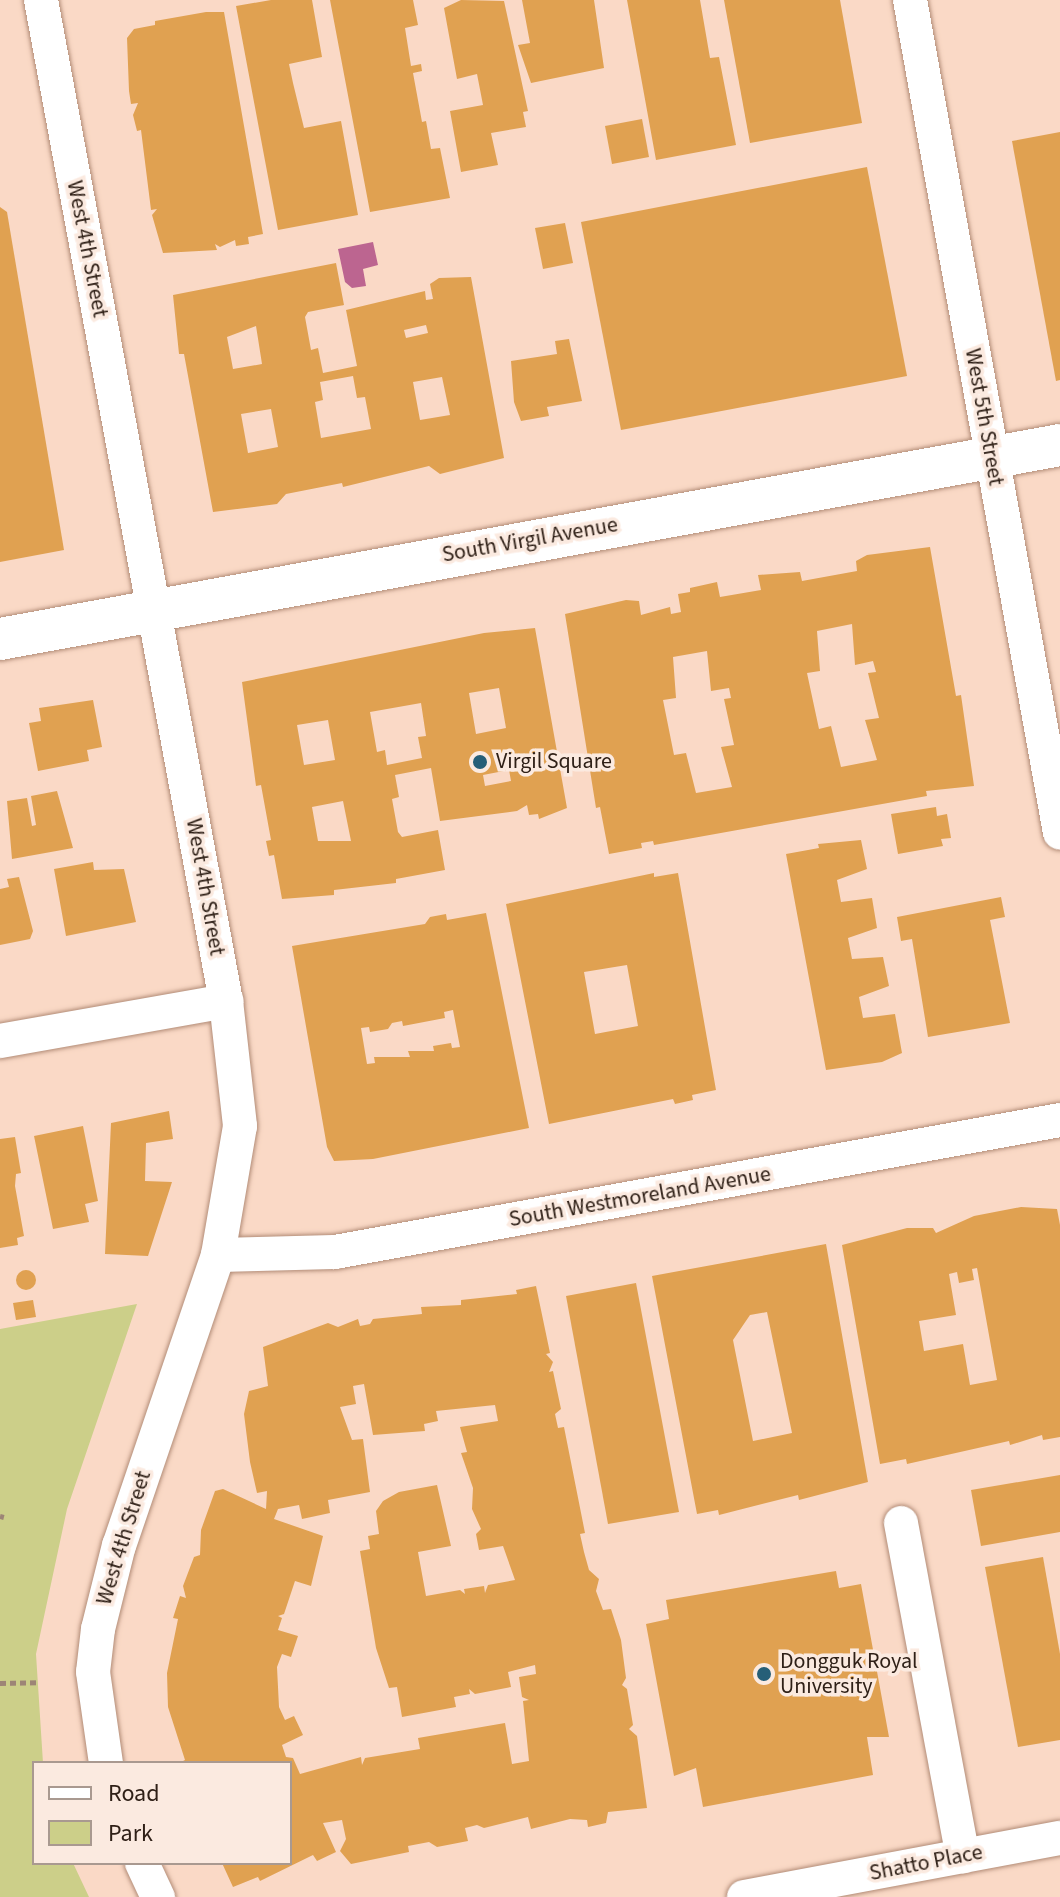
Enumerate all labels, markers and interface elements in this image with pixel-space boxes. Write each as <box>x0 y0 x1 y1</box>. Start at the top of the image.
street label: West 4th Street <box>61 178 113 320</box>
street label: West 5th Street <box>959 346 1009 488</box>
street label: South Virgil Avenue <box>440 512 620 568</box>
place label: Virgil Square <box>496 749 612 775</box>
marker: Virgil Square <box>471 753 489 771</box>
street label: West 4th Street <box>180 816 230 958</box>
street label: South Westmoreland Avenue <box>507 1161 773 1233</box>
street label: West 4th Street <box>91 1468 157 1608</box>
place label: Dongguk Royal University <box>780 1648 918 1700</box>
marker: Dongguk Royal University <box>755 1665 773 1683</box>
legend <box>32 1761 292 1865</box>
text: Road <box>108 1776 160 1811</box>
text: Park <box>108 1816 153 1851</box>
street label: Shatto Place <box>867 1839 985 1887</box>

